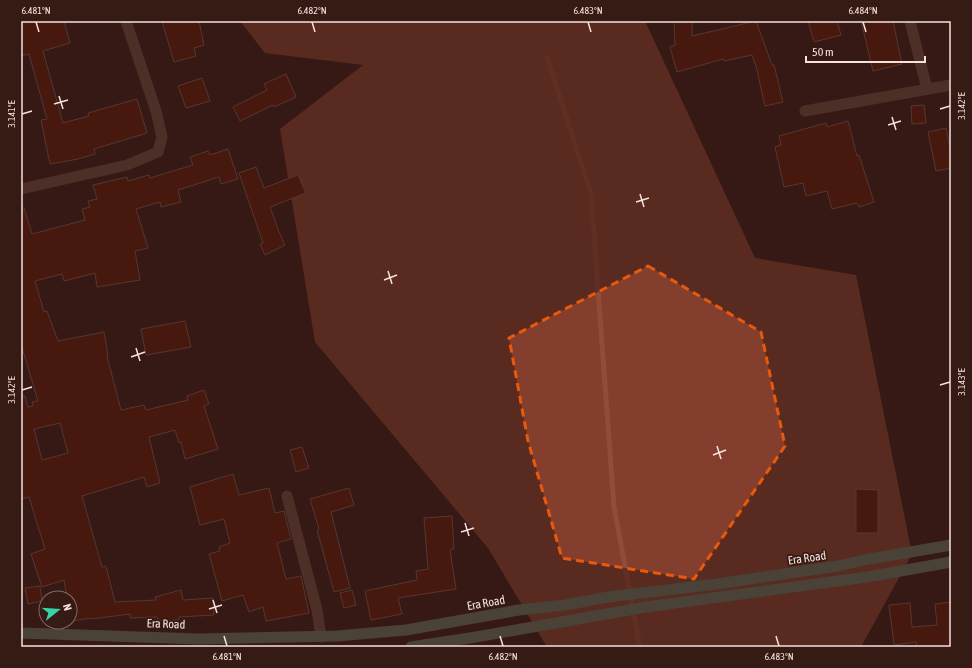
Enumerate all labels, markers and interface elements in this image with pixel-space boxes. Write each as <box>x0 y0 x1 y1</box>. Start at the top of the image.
text: 6.481°N <box>21 5 51 16</box>
text: 6.482°N <box>297 5 327 16</box>
text: 6.483°N <box>573 5 603 16</box>
text: 6.484°N <box>848 5 878 16</box>
scale bar <box>806 38 925 64</box>
text: 50 m <box>812 45 834 59</box>
text: 3.142°E <box>956 91 967 120</box>
text: 3.141°E <box>6 99 17 128</box>
text: 3.143°E <box>956 367 967 396</box>
text: 3.142°E <box>6 375 17 404</box>
street label: Era Road <box>787 548 827 568</box>
north arrow <box>38 590 78 630</box>
street label: Era Road <box>466 593 506 613</box>
text: N <box>61 602 74 612</box>
street label: Era Road <box>146 616 186 632</box>
text: 6.481°N <box>212 651 242 662</box>
text: 6.482°N <box>488 651 518 662</box>
text: 6.483°N <box>764 651 794 662</box>

